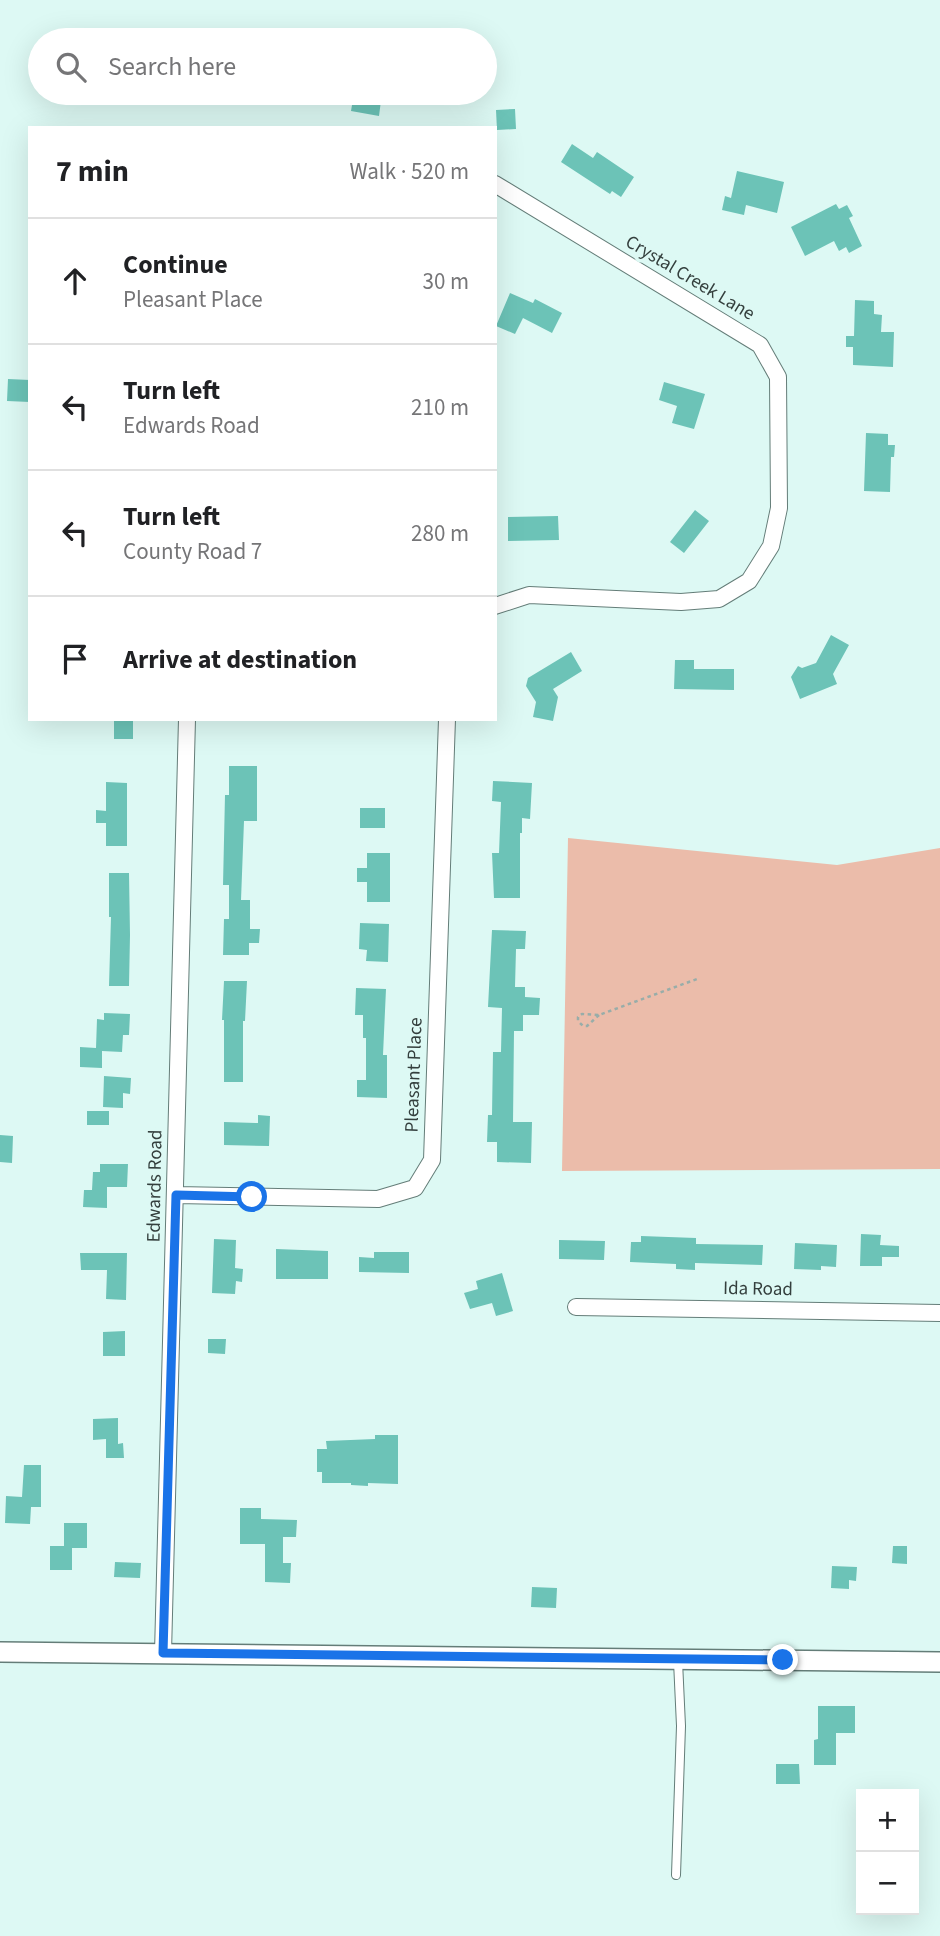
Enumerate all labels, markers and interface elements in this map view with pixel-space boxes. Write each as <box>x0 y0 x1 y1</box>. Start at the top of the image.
search box <box>28 28 497 105</box>
icon: search <box>52 48 90 86</box>
text: Search here <box>108 48 236 85</box>
text: 7 min <box>56 150 129 193</box>
text: Walk · 520 m <box>350 155 469 188</box>
street label: Crystal Creek Lane <box>620 229 760 327</box>
text: Continue <box>123 246 228 283</box>
icon: ahead <box>56 262 94 300</box>
text: 30 m <box>422 265 469 298</box>
text: Pleasant Place <box>123 283 263 316</box>
text: Turn left <box>123 372 220 409</box>
icon: left <box>56 388 94 426</box>
text: 210 m <box>411 391 469 424</box>
text: Edwards Road <box>123 409 260 442</box>
text: Turn left <box>123 498 220 535</box>
icon: left <box>56 514 94 552</box>
text: 280 m <box>411 517 469 550</box>
text: County Road 7 <box>123 535 262 568</box>
icon: arrive <box>56 640 94 678</box>
text: Arrive at destination <box>123 641 357 678</box>
street label: Pleasant Place <box>398 1017 430 1133</box>
street label: Edwards Road <box>141 1129 169 1243</box>
route start <box>236 1181 267 1212</box>
street label: Ida Road <box>723 1275 793 1303</box>
route end <box>767 1644 798 1675</box>
map controls <box>856 1789 919 1915</box>
button: + <box>856 1789 919 1852</box>
button: − <box>856 1852 919 1915</box>

